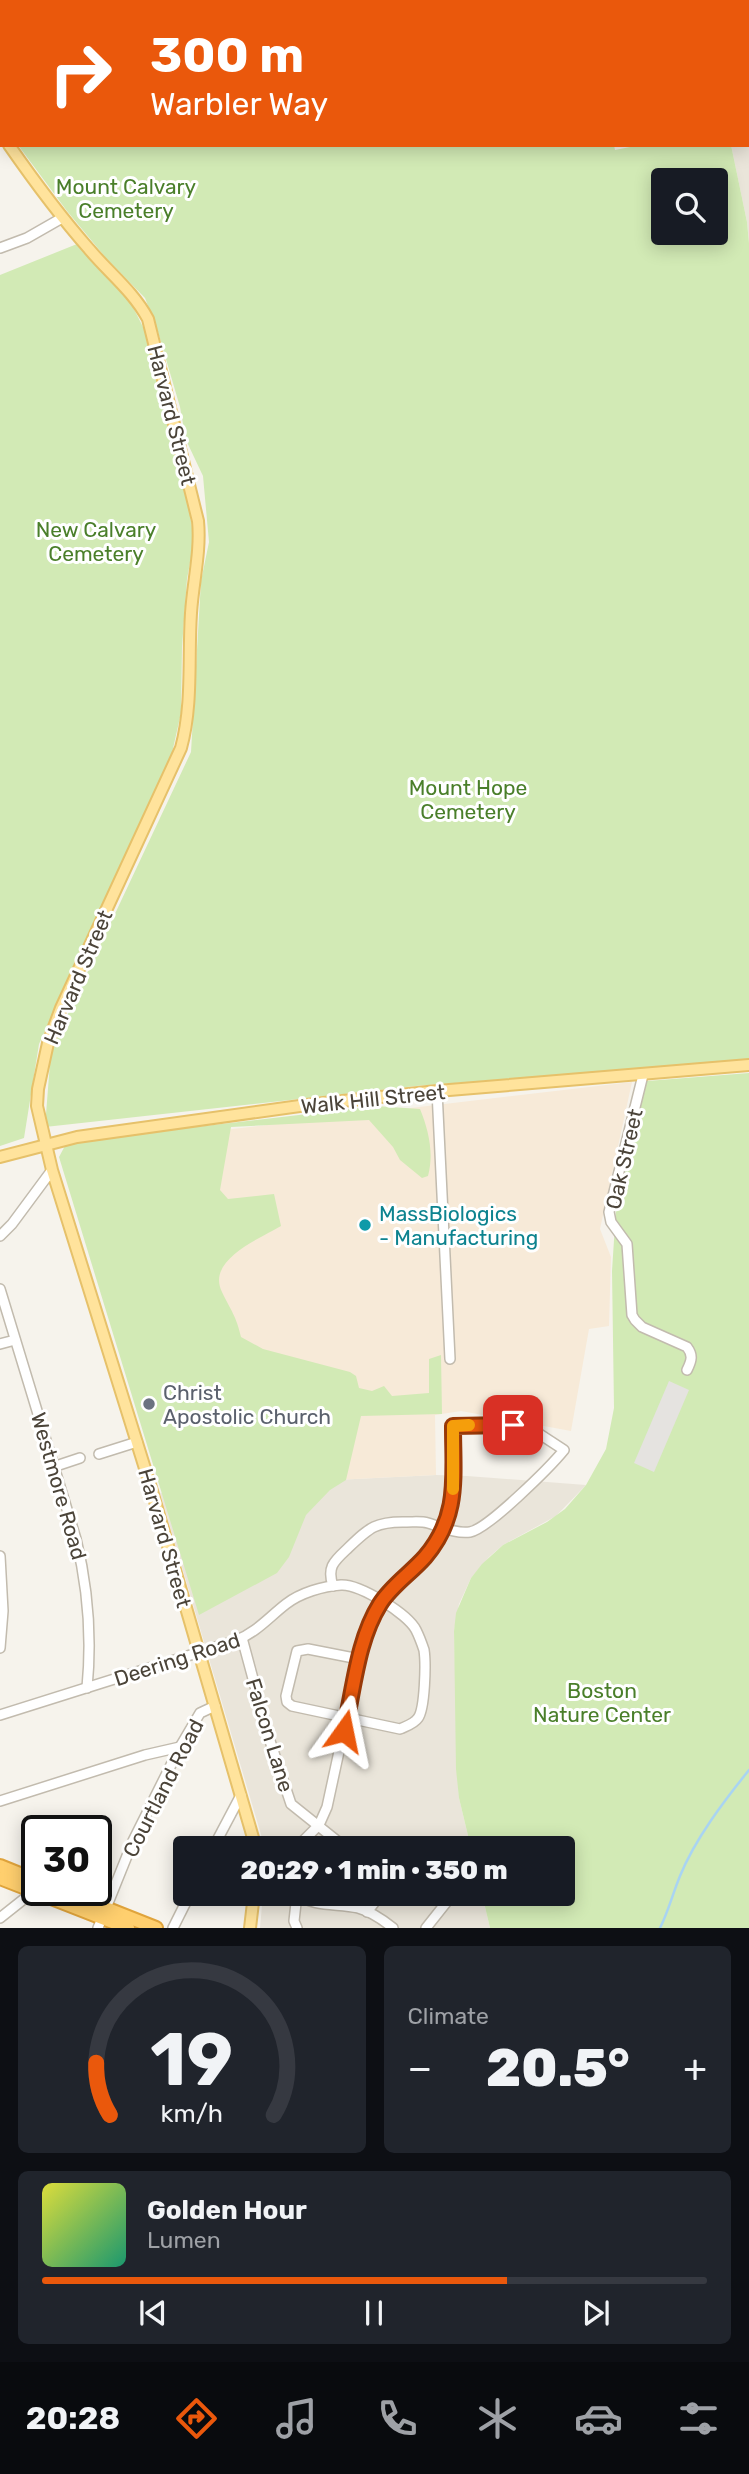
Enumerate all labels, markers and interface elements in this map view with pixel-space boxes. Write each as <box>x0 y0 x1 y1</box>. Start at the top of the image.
text: 300 m <box>150 26 304 84</box>
icon: right <box>35 28 126 119</box>
text: Warbler Way <box>150 85 328 123</box>
map controls <box>651 168 728 245</box>
button: search <box>651 168 728 245</box>
park label: Mount Calvary Cemetery <box>56 174 197 223</box>
street label: Harvard Street <box>143 342 201 488</box>
park label: New Calvary Cemetery <box>36 517 157 566</box>
park label: Mount Hope Cemetery <box>409 775 527 824</box>
street label: Harvard Street <box>38 906 118 1048</box>
street label: Walk Hill Street <box>300 1079 446 1119</box>
street label: Oak Street <box>600 1106 648 1212</box>
place label: MassBiologics - Manufacturing <box>379 1201 538 1250</box>
marker: MassBiologics - Manufacturing <box>357 1217 373 1233</box>
place label: Christ Apostolic Church <box>163 1380 331 1429</box>
pin <box>483 1395 543 1455</box>
marker: Christ Apostolic Church <box>141 1396 157 1412</box>
icon: arrive <box>494 1406 532 1444</box>
street label: Westmore Road <box>26 1409 92 1563</box>
street label: Harvard Street <box>133 1466 197 1610</box>
street label: Deering Road <box>111 1627 243 1691</box>
street label: Falcon Lane <box>241 1675 299 1795</box>
park label: Boston Nature Center <box>533 1678 671 1727</box>
position arrow <box>307 1694 381 1768</box>
street label: Courtland Road <box>117 1715 209 1861</box>
speed limit sign: 30 <box>21 1815 112 1906</box>
text: 20:29 · 1 min · 350 m <box>240 1855 508 1886</box>
text: Climate <box>408 2002 489 2030</box>
text: 19 <box>150 2018 233 2104</box>
text: 20.5° <box>486 2037 629 2099</box>
text: − <box>408 2045 432 2091</box>
text: + <box>683 2045 707 2091</box>
text: km/h <box>161 2099 223 2128</box>
text: Golden Hour <box>147 2195 307 2226</box>
text: Lumen <box>147 2226 221 2254</box>
icon: previous <box>134 2294 172 2332</box>
icon: pause <box>355 2294 393 2332</box>
icon: next <box>577 2294 615 2332</box>
icon: directions <box>172 2394 221 2443</box>
icon: music <box>272 2394 321 2443</box>
icon: phone <box>373 2394 422 2443</box>
icon: climate <box>473 2394 522 2443</box>
icon: car <box>574 2394 623 2443</box>
icon: filters <box>674 2394 723 2443</box>
text: 20:28 <box>26 2399 120 2437</box>

